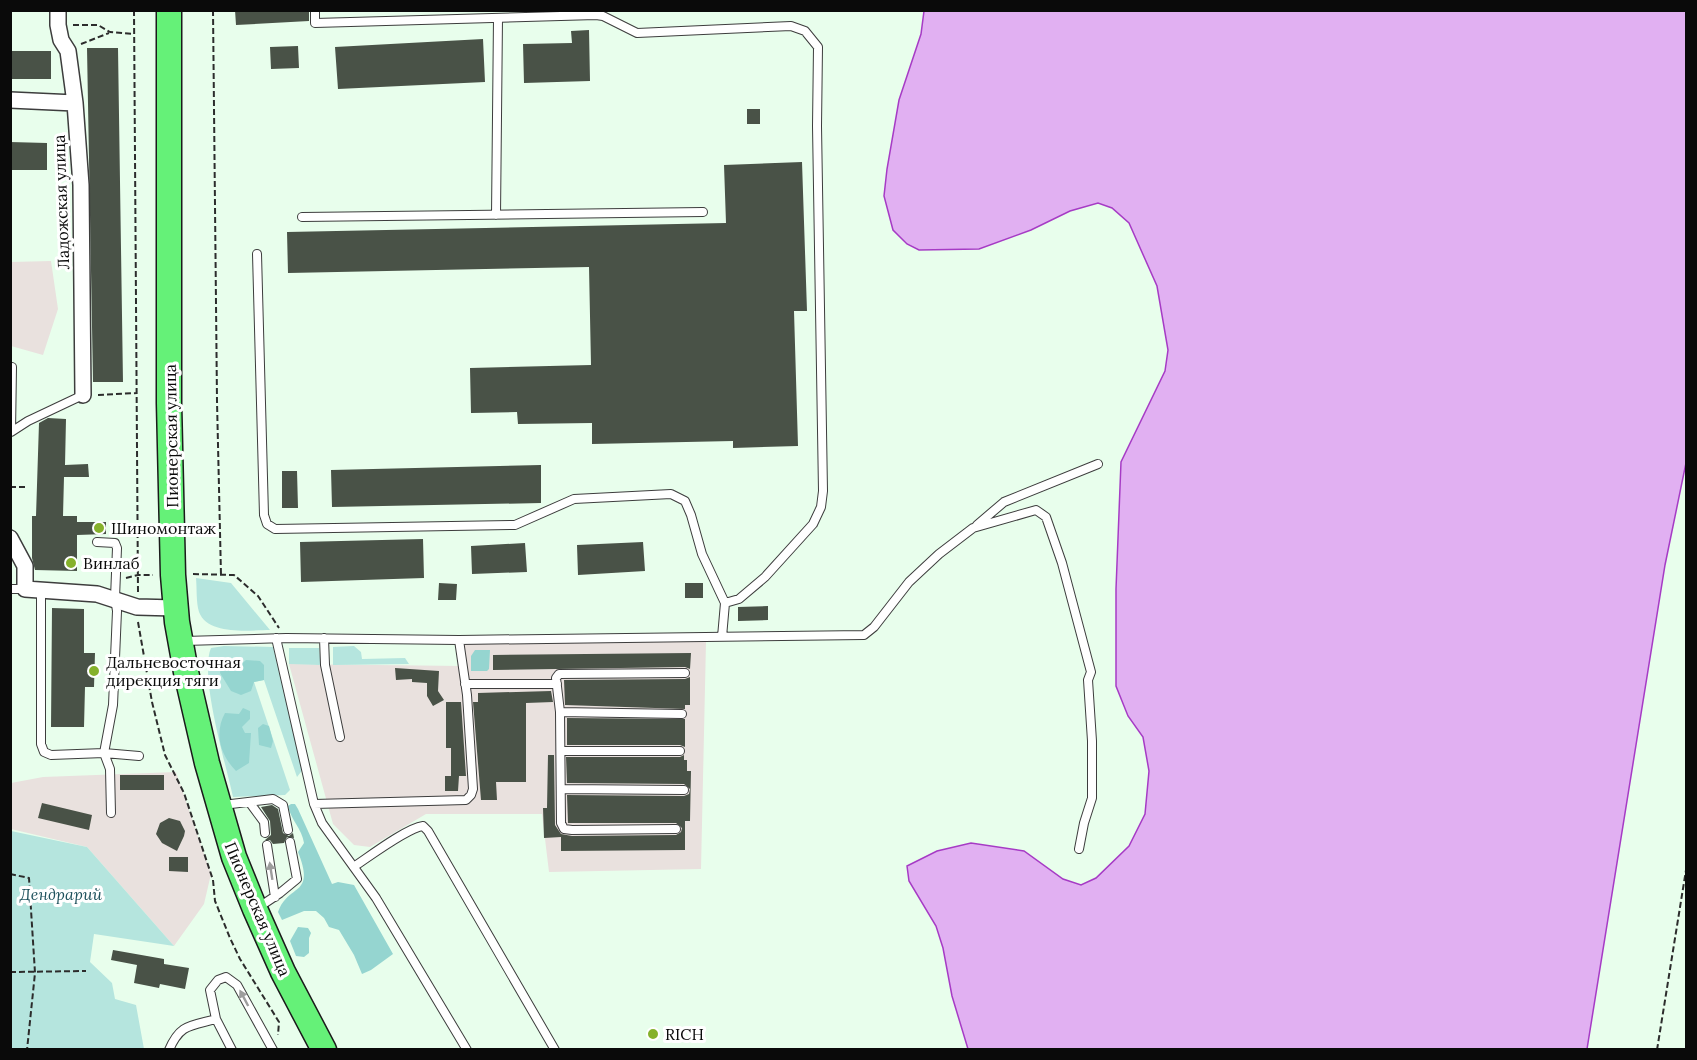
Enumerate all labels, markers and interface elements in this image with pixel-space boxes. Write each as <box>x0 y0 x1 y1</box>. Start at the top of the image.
street label: Ладожская улица <box>49 134 73 270</box>
street label: Пионерская улица <box>160 364 182 508</box>
place label: Шиномонтаж <box>111 518 217 538</box>
marker: Шиномонтаж <box>92 521 106 535</box>
place label: Винлаб <box>83 553 140 573</box>
marker: Винлаб <box>64 556 78 570</box>
place label: Дальневосточная дирекция тяги <box>106 652 241 690</box>
marker: Дальневосточная дирекция тяги <box>87 664 101 678</box>
street label: Пионерская улица <box>221 839 295 979</box>
one-way arrow <box>267 861 276 880</box>
park label: Дендрарий <box>19 884 102 904</box>
one-way arrow <box>239 990 249 1007</box>
place label: RICH <box>665 1024 704 1044</box>
marker: RICH <box>646 1027 660 1041</box>

